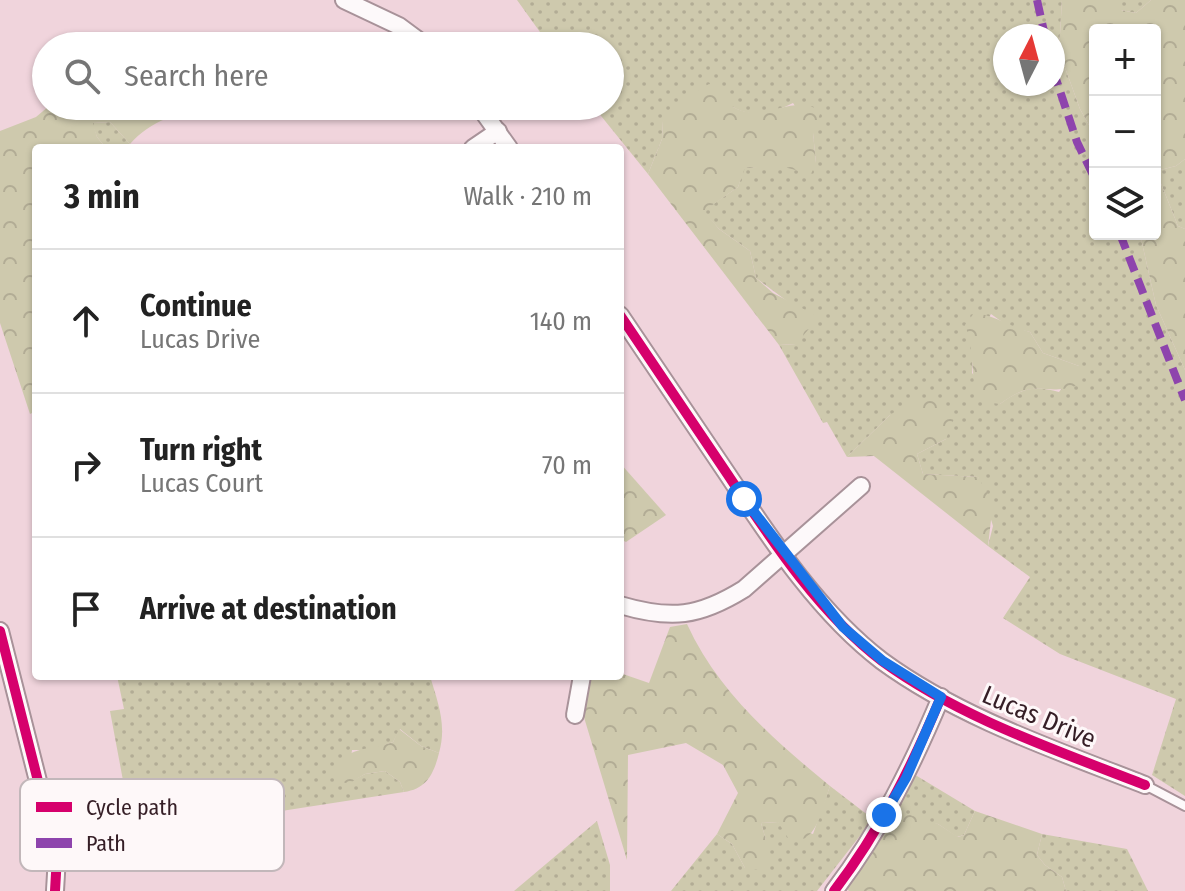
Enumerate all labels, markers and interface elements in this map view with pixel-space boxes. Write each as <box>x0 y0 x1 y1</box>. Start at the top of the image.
north arrow <box>993 24 1065 96</box>
map controls <box>1089 24 1161 240</box>
button: + <box>1089 24 1161 96</box>
search box <box>32 32 624 120</box>
icon: search <box>60 54 104 98</box>
text: Search here <box>124 58 269 94</box>
button: − <box>1089 96 1161 168</box>
button: layers <box>1089 168 1161 240</box>
text: 3 min <box>64 176 140 217</box>
text: Walk · 210 m <box>463 181 592 212</box>
text: Continue <box>140 288 252 324</box>
icon: ahead <box>64 299 108 343</box>
text: 140 m <box>530 306 592 337</box>
text: Lucas Drive <box>140 324 260 355</box>
text: Turn right <box>140 432 262 468</box>
icon: right <box>64 443 108 487</box>
text: 70 m <box>542 450 592 481</box>
text: Lucas Court <box>140 468 263 499</box>
route start <box>726 481 762 517</box>
icon: arrive <box>64 587 108 631</box>
text: Arrive at destination <box>140 591 397 627</box>
street label: Lucas Drive <box>978 679 1100 755</box>
legend <box>20 779 284 871</box>
text: Cycle path <box>86 794 178 821</box>
route end <box>866 797 902 833</box>
text: Path <box>86 830 126 857</box>

